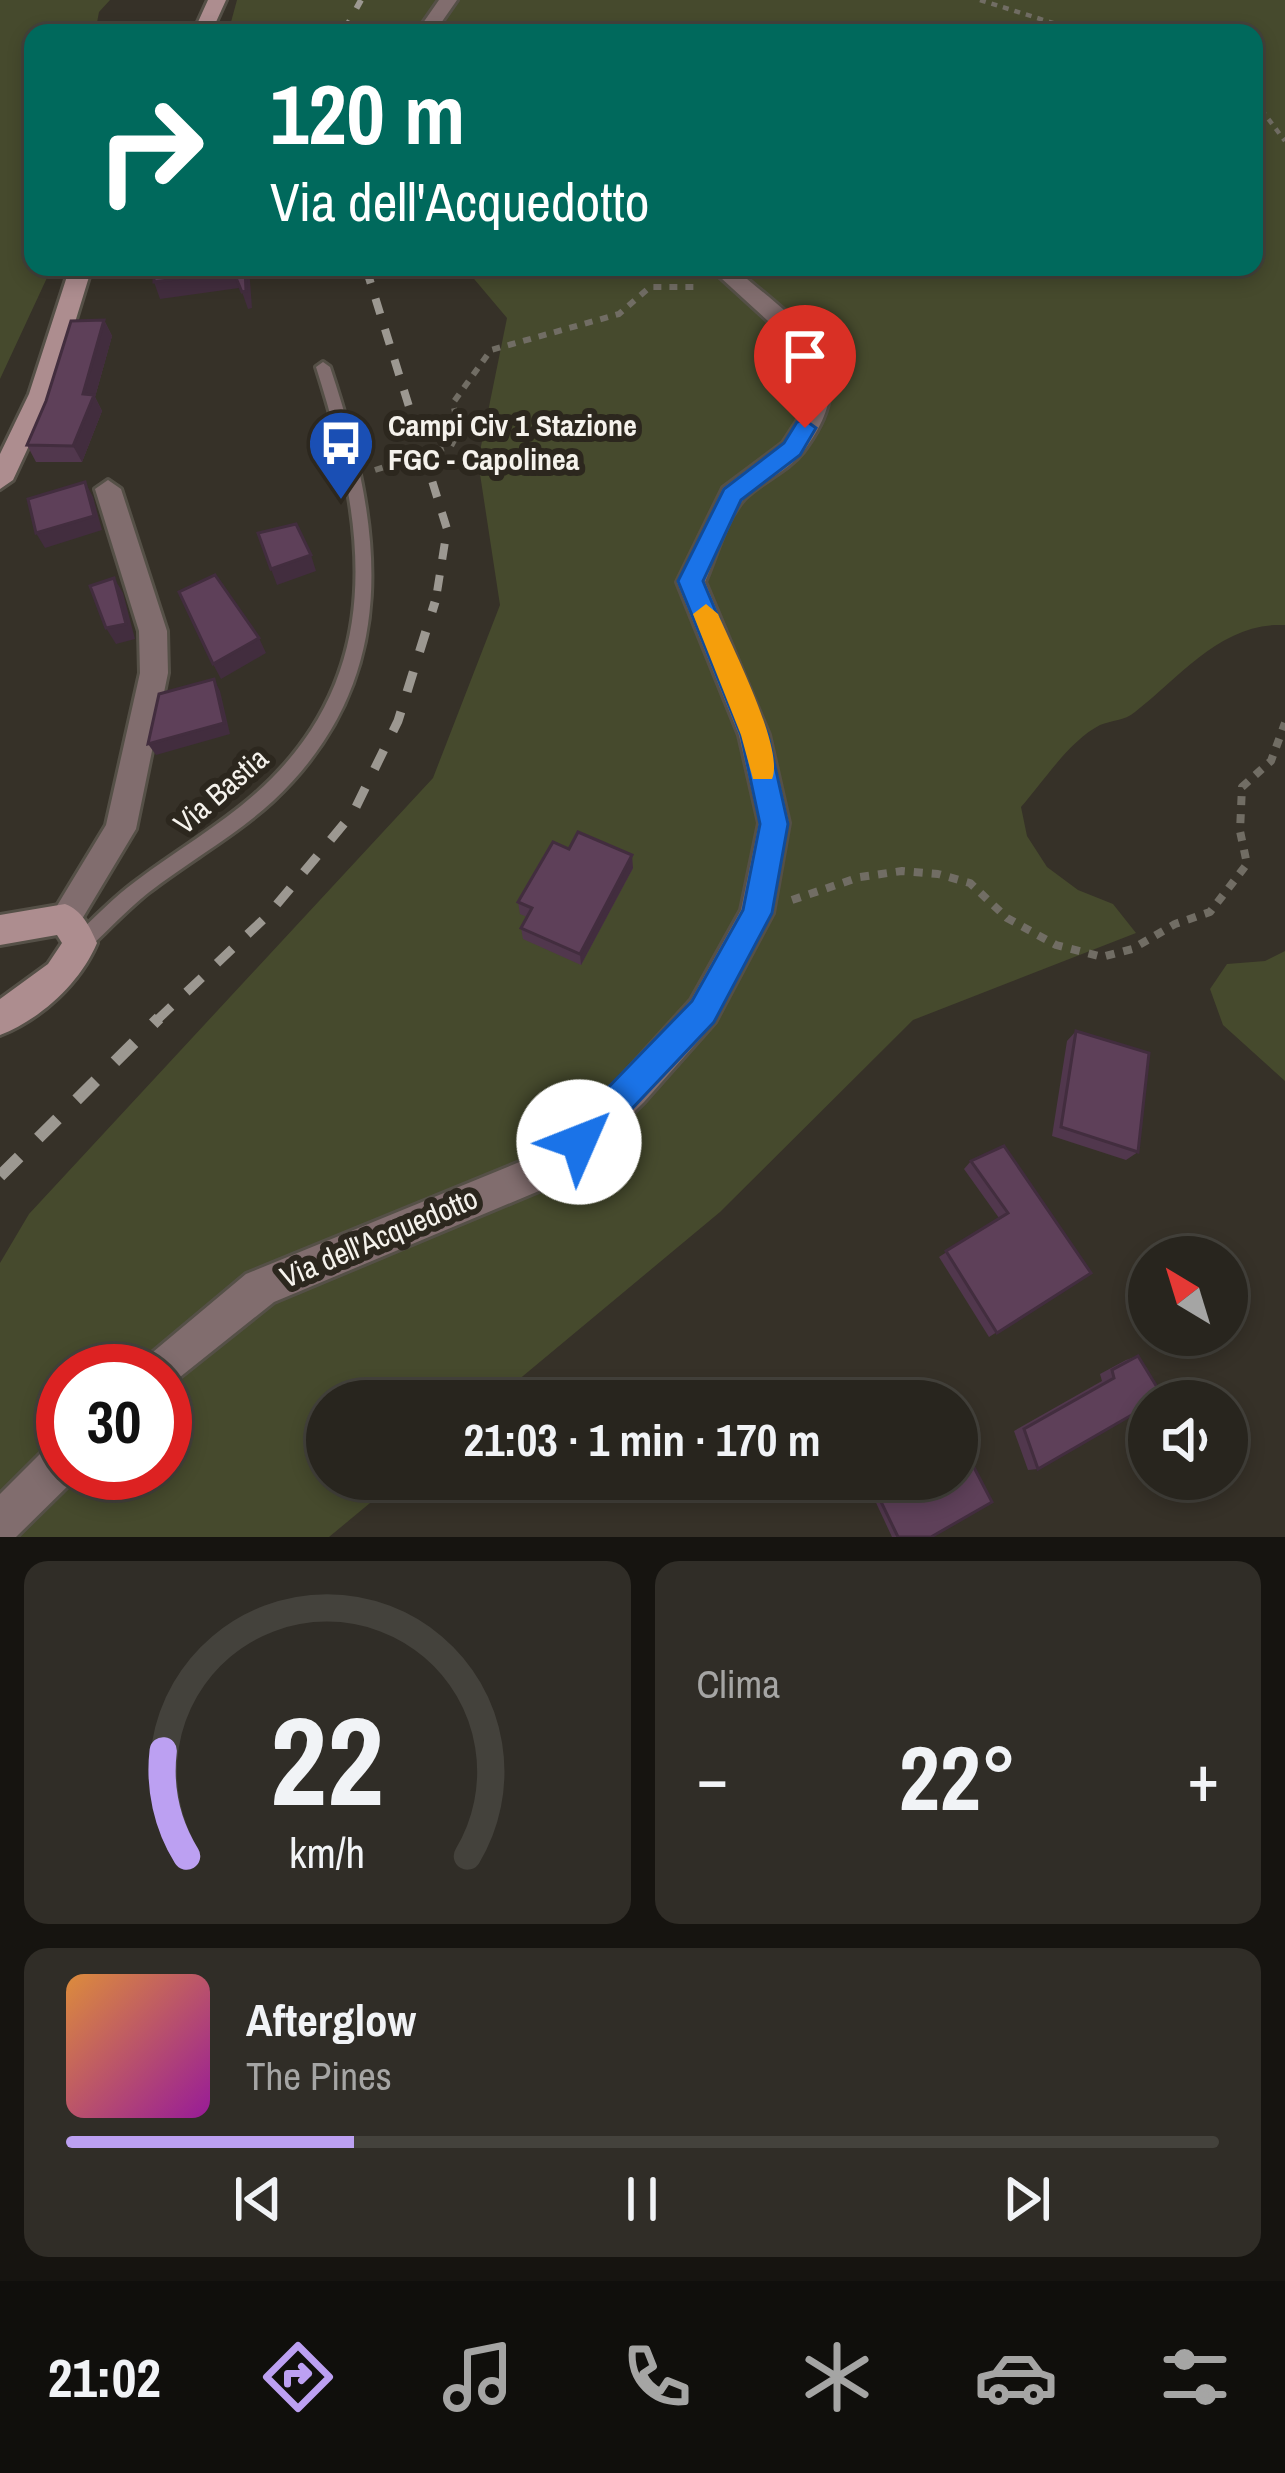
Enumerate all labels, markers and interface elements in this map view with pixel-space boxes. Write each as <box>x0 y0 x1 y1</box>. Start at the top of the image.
text: 120 m <box>270 57 465 170</box>
icon: right <box>72 72 228 228</box>
text: Via dell'Acquedotto <box>270 165 649 238</box>
pin <box>754 305 856 428</box>
icon: arrive <box>772 323 838 389</box>
place label: Campi Civ 1 Stazione FGC - Capolinea <box>388 405 637 479</box>
bus stop icon: Campi Civ 1 Stazione FGC - Capolinea <box>306 408 376 502</box>
street label: Via Bastia <box>165 738 276 842</box>
position arrow <box>516 1079 642 1205</box>
street label: Via dell'Acquedotto <box>274 1177 483 1297</box>
north arrow <box>1128 1236 1248 1356</box>
map controls <box>1128 1236 1248 1500</box>
speed limit sign: 30 <box>36 1344 192 1500</box>
button: sound <box>1128 1380 1248 1500</box>
text: 21:03 · 1 min · 170 m <box>464 1409 820 1470</box>
text: Clima <box>697 1658 780 1710</box>
text: 22 <box>270 1676 384 1844</box>
text: 22° <box>899 1717 1017 1838</box>
text: − <box>697 1733 728 1822</box>
text: + <box>1187 1733 1219 1822</box>
text: km/h <box>289 1823 365 1880</box>
text: Afterglow <box>246 1989 416 2050</box>
text: The Pines <box>246 2050 392 2102</box>
icon: previous <box>225 2166 291 2232</box>
icon: pause <box>609 2166 675 2232</box>
icon: next <box>994 2166 1060 2232</box>
icon: directions <box>256 2335 340 2419</box>
icon: music <box>436 2335 520 2419</box>
icon: phone <box>615 2335 699 2419</box>
icon: climate <box>795 2335 879 2419</box>
icon: car <box>974 2335 1058 2419</box>
icon: filters <box>1153 2335 1237 2419</box>
text: 21:02 <box>48 2341 161 2414</box>

